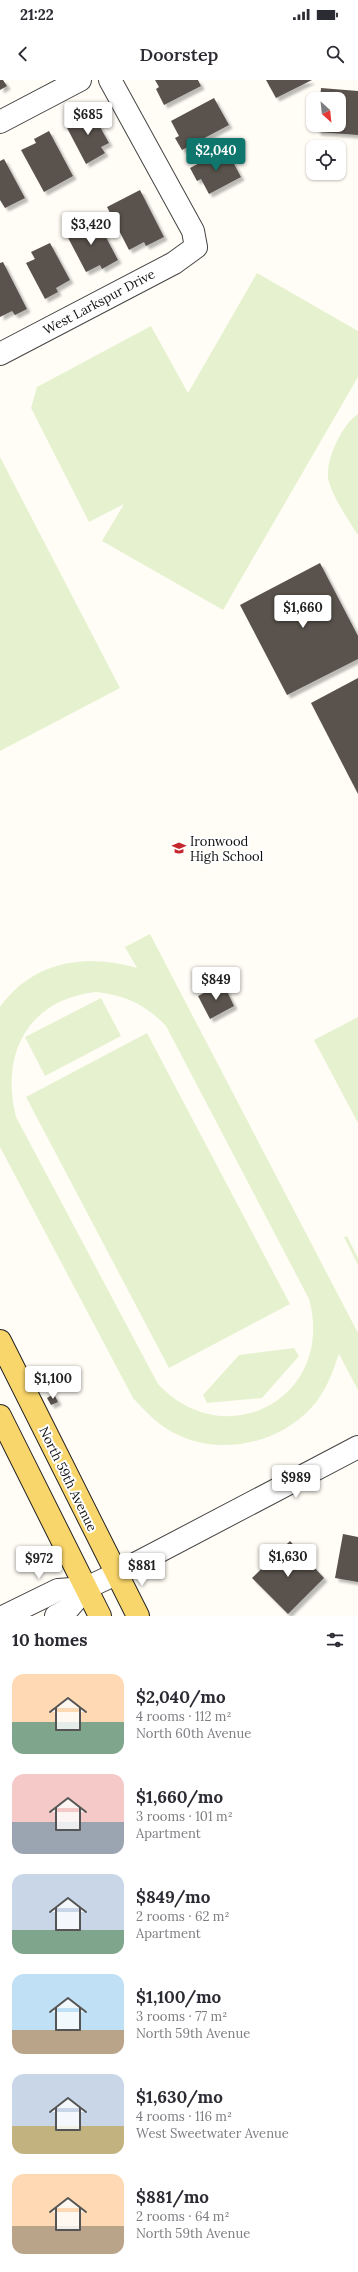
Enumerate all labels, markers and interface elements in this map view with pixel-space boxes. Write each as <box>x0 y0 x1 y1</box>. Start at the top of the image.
text: 21:22 <box>20 5 54 24</box>
icon: back <box>12 43 34 65</box>
text: Doorstep <box>140 43 218 66</box>
icon: search <box>324 43 346 65</box>
north arrow <box>306 92 346 132</box>
map controls <box>306 92 346 180</box>
pin: $685 <box>64 102 112 136</box>
text: $685 <box>73 106 103 123</box>
pin: $2,040 <box>183 138 249 172</box>
button: locate <box>306 140 346 180</box>
text: $2,040 <box>195 142 237 159</box>
pin: $3,420 <box>58 212 124 246</box>
text: $3,420 <box>71 216 111 233</box>
street label: West Larkspur Drive <box>40 265 158 339</box>
pin: $1,660 <box>270 595 336 629</box>
text: $1,660 <box>283 599 323 616</box>
place label: Ironwood High School <box>190 833 264 865</box>
school or university icon: Ironwood High School <box>171 840 187 856</box>
pin: $849 <box>192 967 240 1001</box>
text: $849 <box>201 971 231 988</box>
pin: $1,100 <box>20 1366 86 1400</box>
text: $1,100 <box>34 1370 72 1387</box>
street label: North 59th Avenue <box>35 1424 101 1534</box>
pin: $989 <box>272 1465 320 1499</box>
text: $989 <box>281 1469 311 1486</box>
pin: $1,630 <box>255 1544 321 1578</box>
pin: $972 <box>15 1546 63 1580</box>
text: $1,630 <box>268 1548 308 1565</box>
text: $972 <box>25 1550 53 1567</box>
pin: $881 <box>118 1553 166 1587</box>
text: $881 <box>128 1557 156 1574</box>
text: 10 homes <box>12 1629 87 1651</box>
icon: filters <box>324 1629 346 1651</box>
text: $2,040/mo <box>136 1686 226 1708</box>
icon: home <box>44 1690 92 1738</box>
text: 4 rooms · 112 m² <box>136 1708 231 1725</box>
text: North 60th Avenue <box>136 1725 251 1742</box>
text: $1,660/mo <box>136 1786 223 1808</box>
icon: home <box>44 1790 92 1838</box>
text: 3 rooms · 101 m² <box>136 1808 233 1825</box>
text: Apartment <box>136 1825 201 1842</box>
text: $849/mo <box>136 1886 210 1908</box>
icon: home <box>44 1890 92 1938</box>
text: 2 rooms · 62 m² <box>136 1908 229 1925</box>
text: Apartment <box>136 1925 201 1942</box>
text: $1,100/mo <box>136 1986 221 2008</box>
icon: home <box>44 1990 92 2038</box>
text: 3 rooms · 77 m² <box>136 2008 227 2025</box>
text: North 59th Avenue <box>136 2025 250 2042</box>
text: $1,630/mo <box>136 2086 223 2108</box>
icon: home <box>44 2090 92 2138</box>
text: 4 rooms · 116 m² <box>136 2108 232 2125</box>
text: West Sweetwater Avenue <box>136 2125 289 2142</box>
text: $881/mo <box>136 2186 209 2208</box>
icon: home <box>44 2190 92 2238</box>
text: 2 rooms · 64 m² <box>136 2208 229 2225</box>
text: North 59th Avenue <box>136 2225 250 2242</box>

